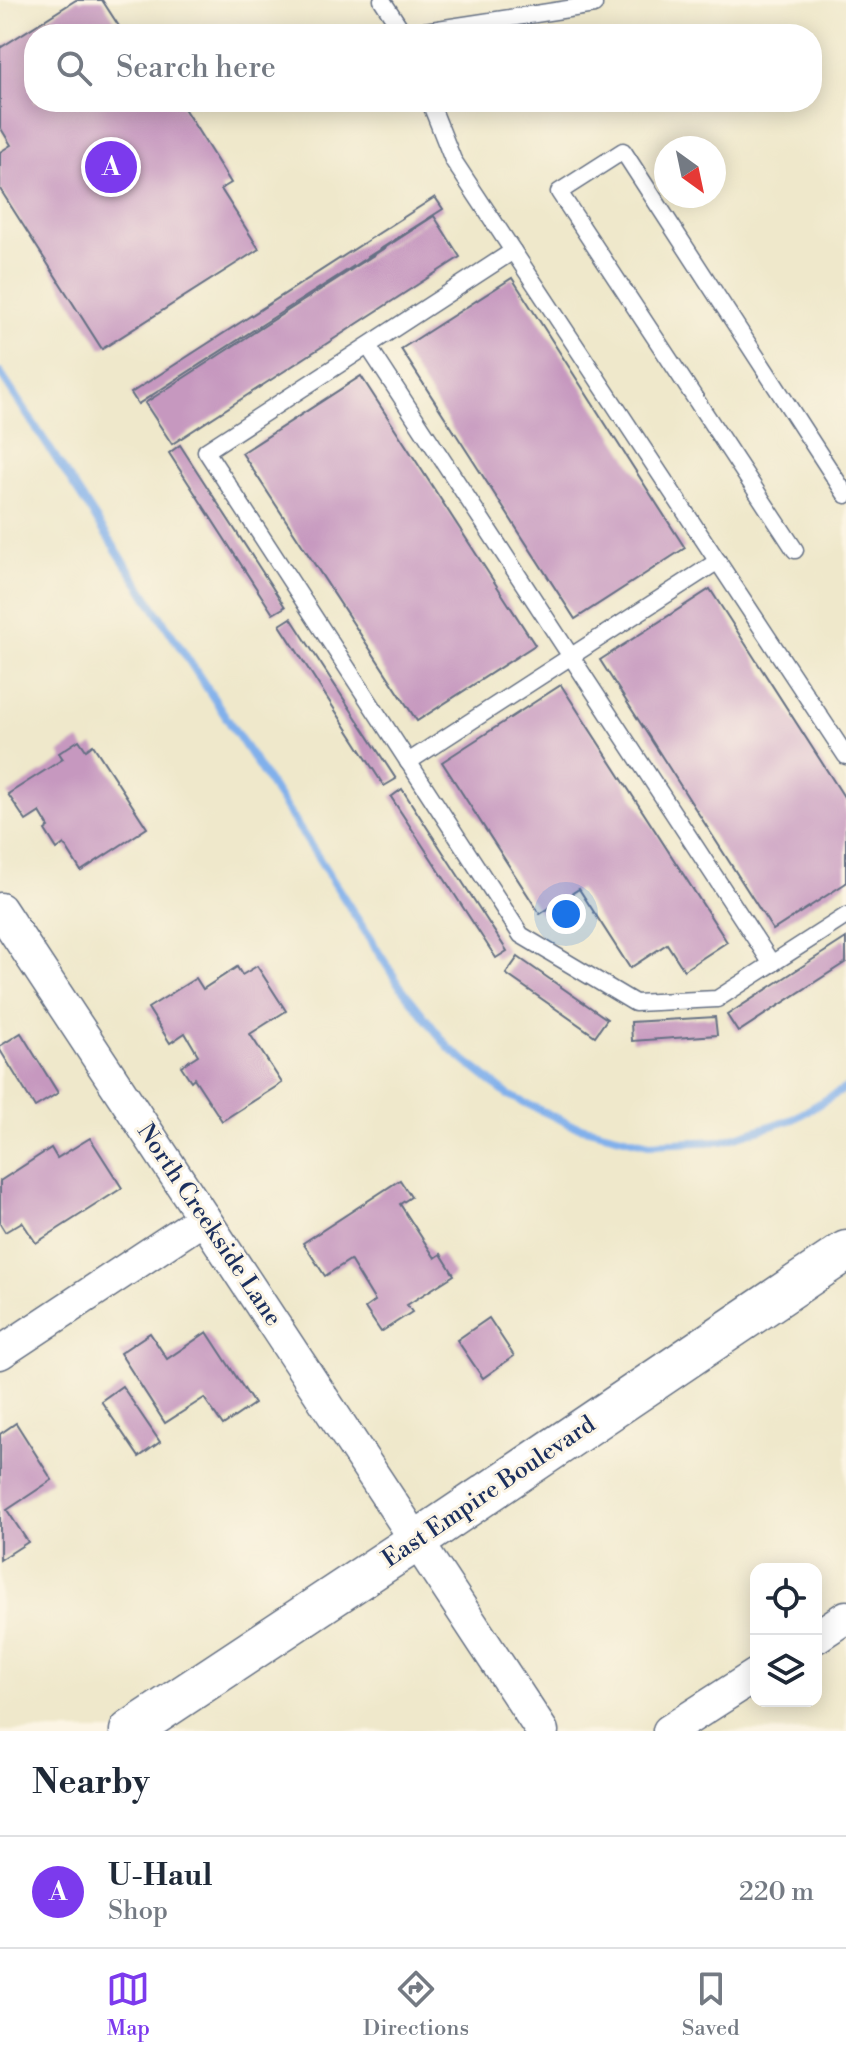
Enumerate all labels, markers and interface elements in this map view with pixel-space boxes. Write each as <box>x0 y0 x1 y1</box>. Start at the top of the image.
search box <box>24 24 822 112</box>
icon: search <box>52 46 96 90</box>
text: Search here <box>116 49 276 87</box>
north arrow <box>654 136 726 208</box>
pin: A <box>85 137 137 197</box>
your location <box>546 894 586 934</box>
street label: North Creekside Lane <box>130 1118 288 1332</box>
street label: East Empire Boulevard <box>377 1409 601 1574</box>
map controls <box>750 1563 822 1707</box>
button: locate <box>750 1563 822 1635</box>
button: layers <box>750 1635 822 1707</box>
text: Nearby <box>32 1762 150 1804</box>
text: U-Haul <box>108 1857 212 1895</box>
text: A <box>49 1876 67 1908</box>
text: 220 m <box>739 1876 814 1908</box>
text: Shop <box>108 1895 168 1927</box>
tab: Map <box>106 1967 150 2042</box>
tab: Directions <box>363 1967 469 2042</box>
tab: Saved <box>682 1967 740 2042</box>

